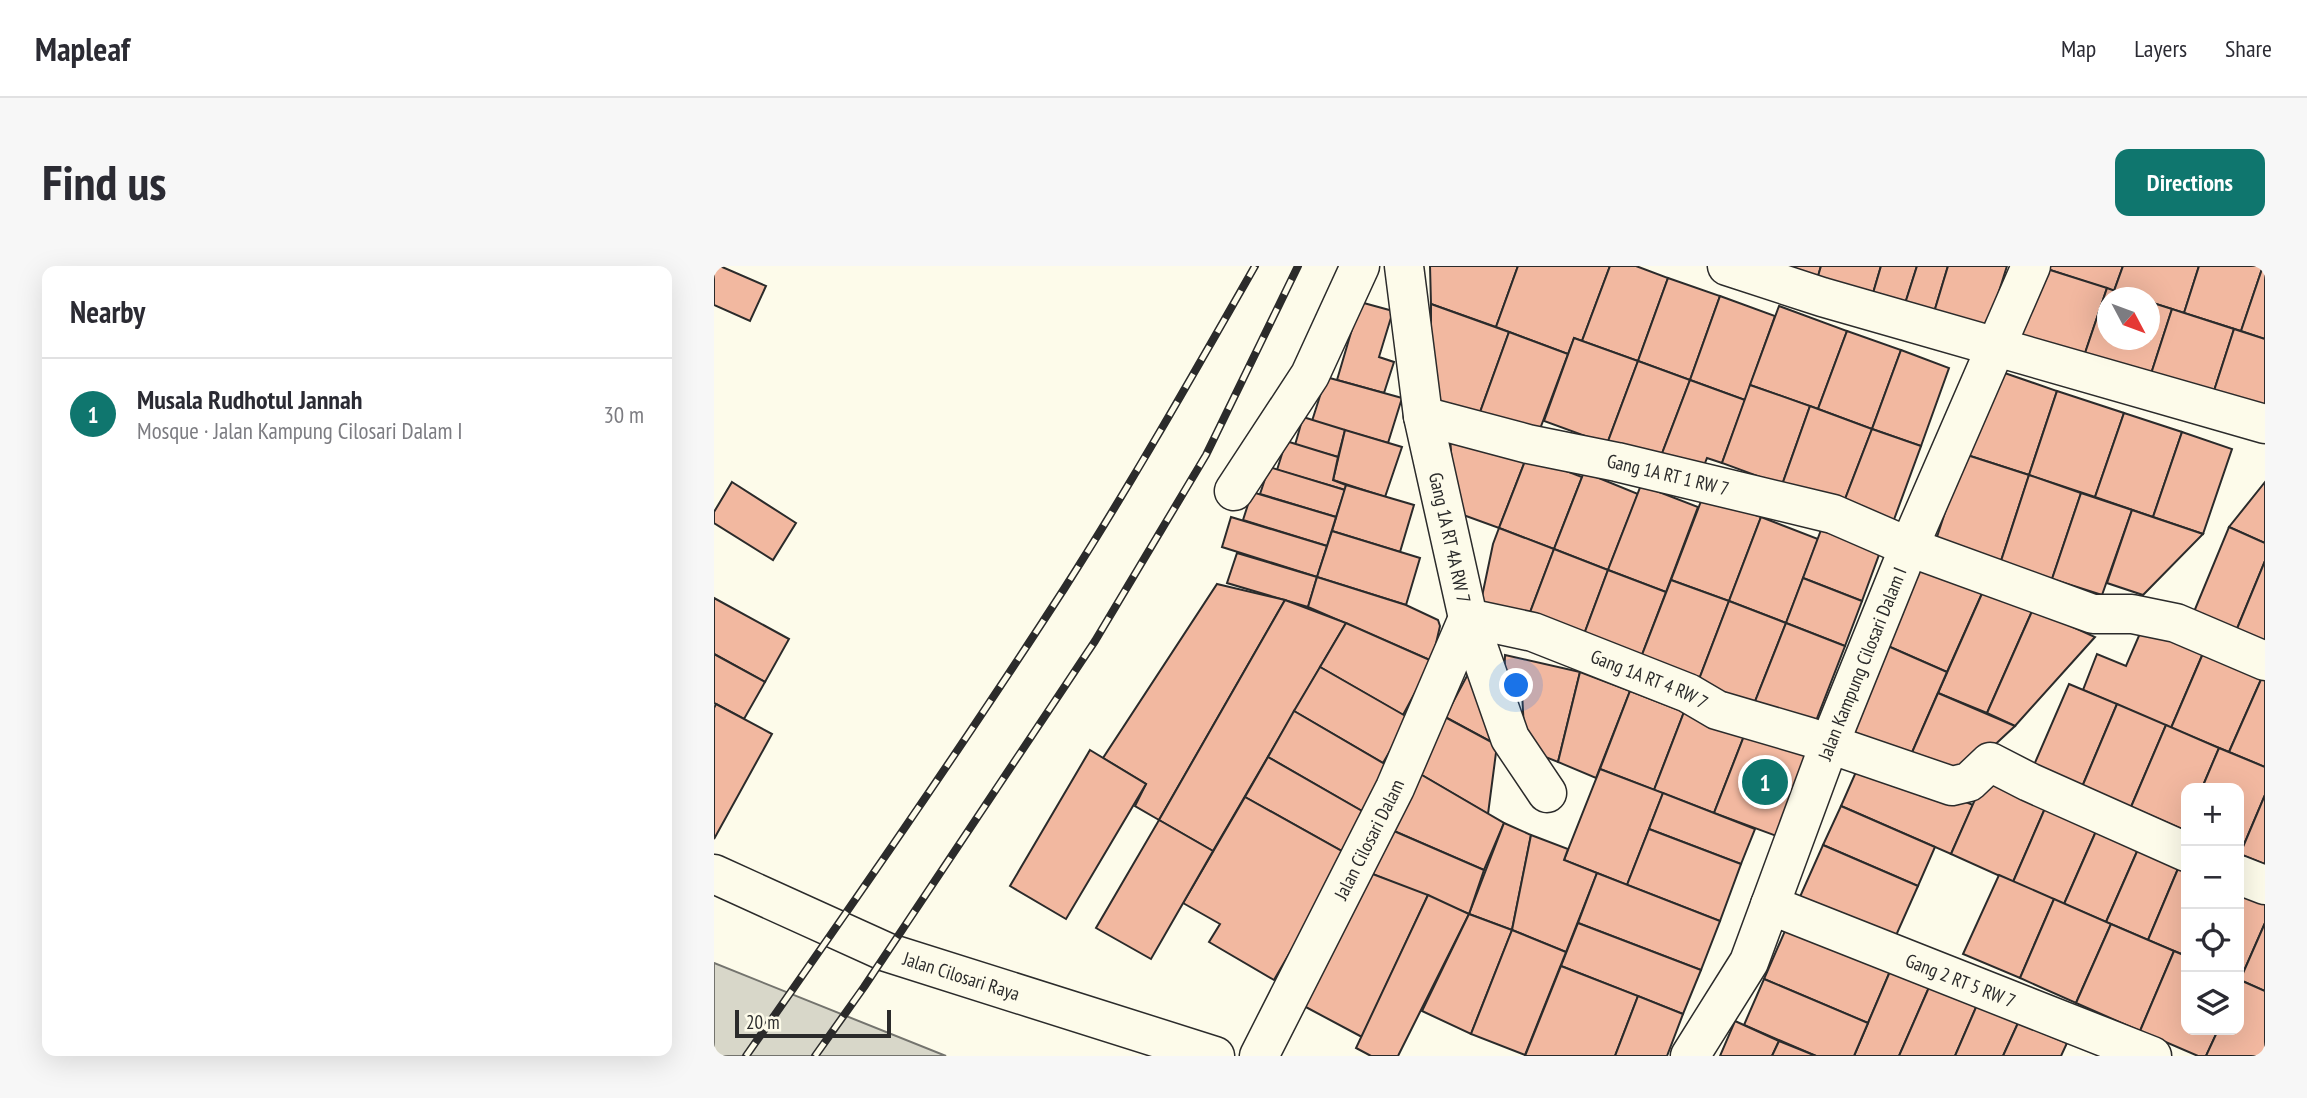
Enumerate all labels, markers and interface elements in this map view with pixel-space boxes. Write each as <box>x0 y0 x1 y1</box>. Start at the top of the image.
text: Mapleaf <box>35 27 130 70</box>
text: Map <box>2061 33 2096 64</box>
text: Layers <box>2134 33 2187 64</box>
text: Share <box>2225 33 2272 64</box>
button: Directions <box>2115 149 2265 216</box>
text: Find us <box>42 150 166 214</box>
north arrow <box>2097 287 2160 350</box>
text: Nearby <box>70 292 145 331</box>
text: Musala Rudhotul Jannah <box>137 383 362 416</box>
text: 1 <box>88 400 99 429</box>
text: 30 m <box>603 400 644 429</box>
text: Mosque · Jalan Kampung Cilosari Dalam I <box>137 416 463 445</box>
street label: Gang 1A RT 1 RW 7 <box>1605 448 1732 501</box>
street label: Gang 1A RT 4A RW 7 <box>1424 470 1476 605</box>
street label: Jalan Kampung Cilosari Dalam I <box>1812 564 1912 764</box>
street label: Gang 1A RT 4 RW 7 <box>1587 644 1712 714</box>
your location <box>1499 668 1533 702</box>
pin: 1 <box>1742 756 1788 808</box>
street label: Jalan Cilosari Dalam <box>1328 776 1409 904</box>
map controls <box>2181 783 2244 1035</box>
button: + <box>2181 783 2244 846</box>
button: − <box>2181 846 2244 909</box>
button: locate <box>2181 909 2244 972</box>
street label: Jalan Cilosari Raya <box>899 946 1023 1006</box>
street label: Gang 2 RT 5 RW 7 <box>1902 948 2019 1013</box>
button: layers <box>2181 972 2244 1035</box>
scale bar <box>735 1007 891 1039</box>
text: 20 m <box>746 1010 780 1034</box>

